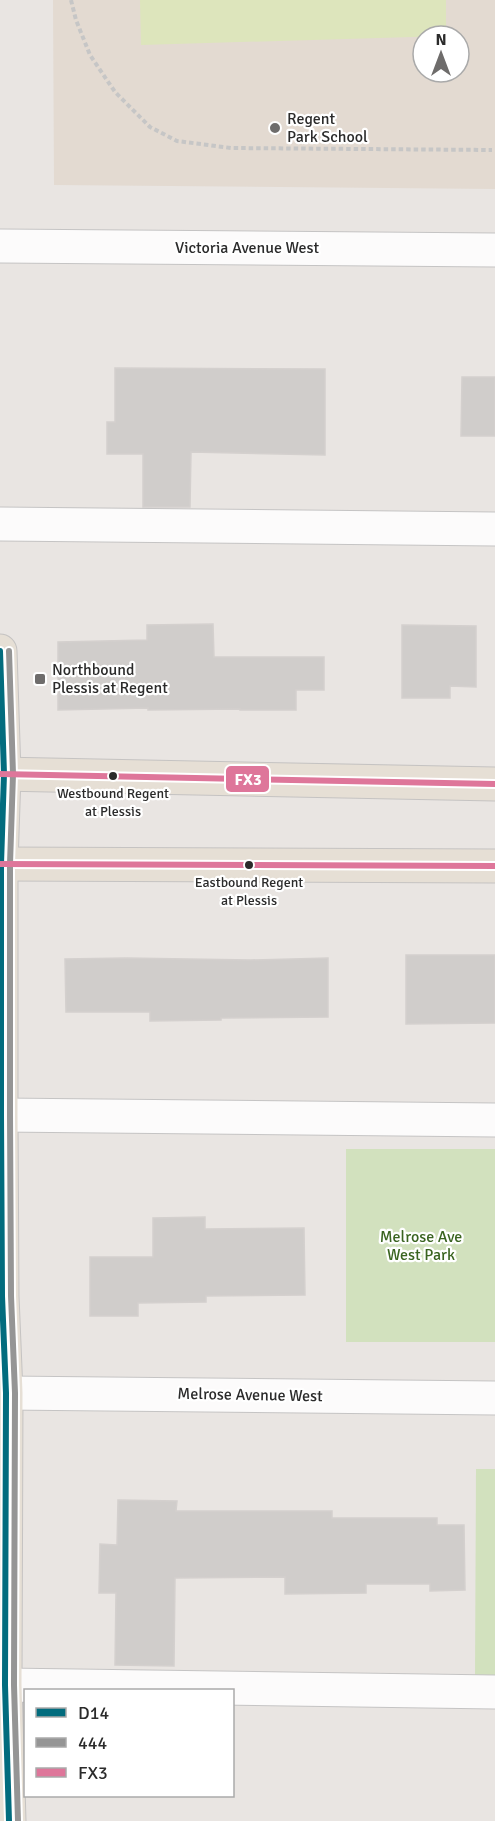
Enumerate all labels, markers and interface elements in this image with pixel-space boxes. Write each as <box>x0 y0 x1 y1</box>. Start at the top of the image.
north arrow <box>411 24 471 84</box>
text: N <box>435 30 447 50</box>
place label: Regent Park School <box>287 109 368 147</box>
marker: Regent Park School <box>268 121 282 135</box>
street label: Victoria Avenue West <box>175 238 319 258</box>
place label: Northbound Plessis at Regent <box>52 660 168 698</box>
marker: Northbound Plessis at Regent <box>33 672 47 686</box>
line badge: FX3 <box>225 765 270 793</box>
marker: Westbound Regent at Plessis <box>107 770 119 782</box>
text: FX3 <box>234 770 262 790</box>
place label: Westbound Regent at Plessis <box>57 785 169 820</box>
marker: Eastbound Regent at Plessis <box>243 859 255 871</box>
place label: Eastbound Regent at Plessis <box>195 874 303 909</box>
park label: Melrose Ave West Park <box>380 1227 462 1265</box>
street label: Melrose Avenue West <box>177 1384 323 1406</box>
legend <box>24 1689 234 1797</box>
text: D14 <box>78 1702 109 1724</box>
text: 444 <box>78 1732 107 1754</box>
text: FX3 <box>78 1762 108 1784</box>

